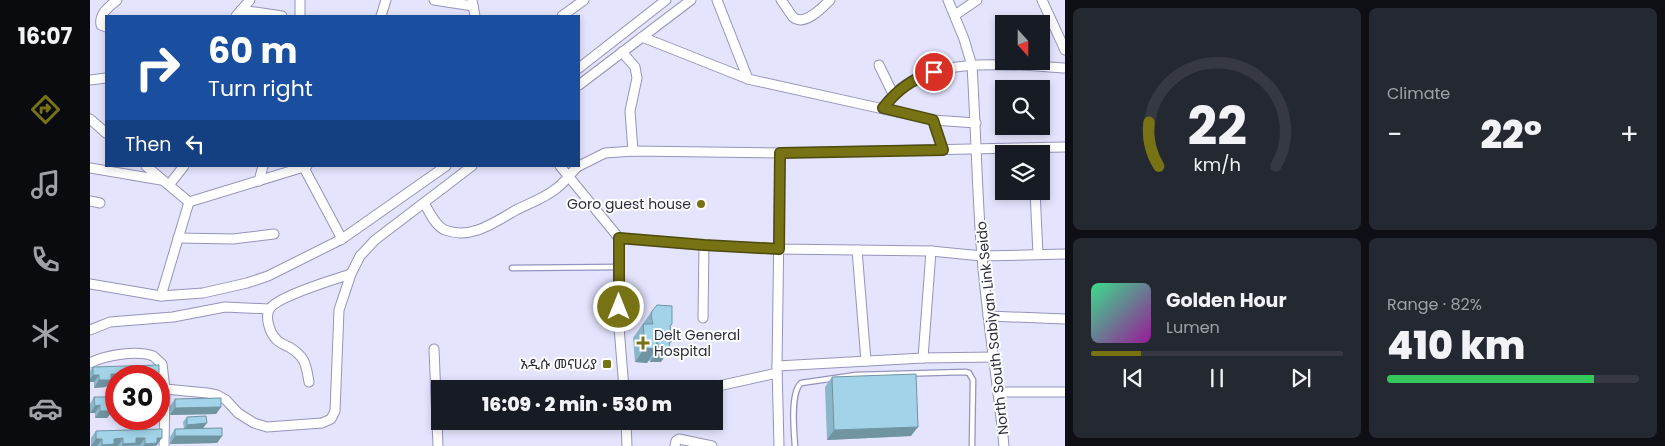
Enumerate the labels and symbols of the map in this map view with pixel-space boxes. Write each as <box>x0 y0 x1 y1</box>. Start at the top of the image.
north arrow <box>995 15 1050 70</box>
pin <box>913 51 955 93</box>
place label: Goro guest house <box>567 194 691 214</box>
marker: Goro guest house <box>695 198 707 210</box>
street label: North South Sabiyan Link Seido <box>971 220 1013 436</box>
position arrow <box>592 280 644 332</box>
place label: Delt General Hospital <box>654 325 740 361</box>
marker: Delt General Hospital <box>636 336 650 350</box>
place label: አዲሱ መናሀሪያ <box>520 354 597 374</box>
marker: አዲሱ መናሀሪያ <box>601 358 613 370</box>
speed limit sign: 30 <box>105 365 170 430</box>

